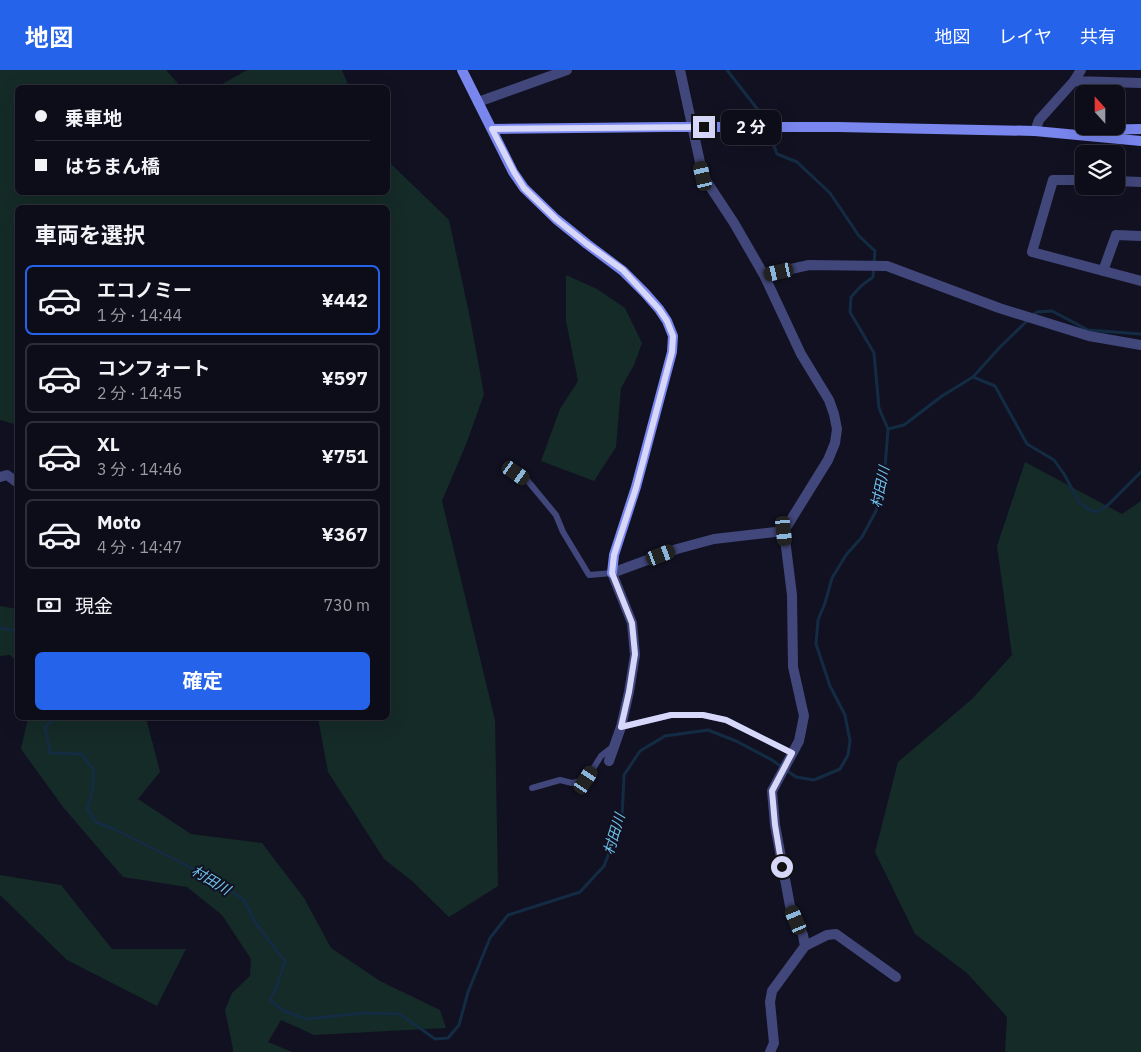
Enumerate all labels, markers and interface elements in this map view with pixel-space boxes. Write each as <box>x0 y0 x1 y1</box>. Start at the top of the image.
text: 地図 <box>25 21 73 53</box>
text: 地図 <box>935 25 971 48</box>
text: レイヤ <box>999 25 1052 48</box>
text: 共有 <box>1080 25 1116 48</box>
north arrow <box>1075 85 1125 135</box>
map controls <box>1075 85 1125 195</box>
text: 乗車地 <box>65 106 122 130</box>
callout: 2 分 <box>722 110 782 144</box>
route end <box>693 116 715 138</box>
text: 2 分 <box>736 117 766 137</box>
button: layers <box>1075 145 1125 195</box>
text: はちまん橋 <box>65 154 160 178</box>
car <box>692 160 713 192</box>
text: 車両を選択 <box>35 220 145 249</box>
car <box>762 261 795 283</box>
icon: car <box>37 278 82 323</box>
text: エコノミー <box>97 278 192 302</box>
text: ¥442 <box>321 288 368 312</box>
text: 1 分 · 14:44 <box>97 305 182 325</box>
icon: car <box>37 356 82 401</box>
text: コンフォート <box>97 356 210 380</box>
text: ¥597 <box>321 366 368 390</box>
text: 2 分 · 14:45 <box>97 383 182 403</box>
text: XL <box>97 432 120 456</box>
icon: car <box>37 434 82 479</box>
text: ¥751 <box>321 444 368 468</box>
car <box>499 458 532 488</box>
text: 3 分 · 14:46 <box>97 459 182 479</box>
water label: 村田川 <box>867 463 894 509</box>
text: Moto <box>97 510 141 534</box>
icon: car <box>37 512 82 557</box>
car <box>774 515 793 547</box>
text: ¥367 <box>321 522 368 546</box>
text: 4 分 · 14:47 <box>97 537 182 557</box>
car <box>644 543 677 567</box>
icon: cash <box>35 591 63 619</box>
text: 現金 <box>75 594 113 618</box>
text: 730 m <box>323 595 370 615</box>
button: 確定 <box>35 652 370 710</box>
car <box>571 763 600 797</box>
water label: 村田川 <box>599 809 629 857</box>
route start <box>771 856 793 878</box>
water label: 村田川 <box>188 861 235 900</box>
car <box>783 903 808 937</box>

